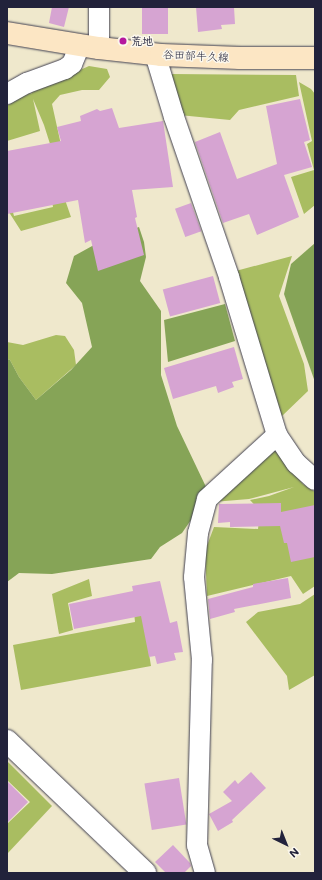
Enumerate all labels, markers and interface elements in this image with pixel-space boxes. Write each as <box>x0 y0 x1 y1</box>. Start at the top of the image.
place label: 荒地 <box>131 34 153 48</box>
marker: 荒地 <box>118 36 128 46</box>
street label: 谷田部牛久線 <box>163 48 229 64</box>
north arrow <box>266 824 306 864</box>
text: N <box>286 845 303 861</box>

